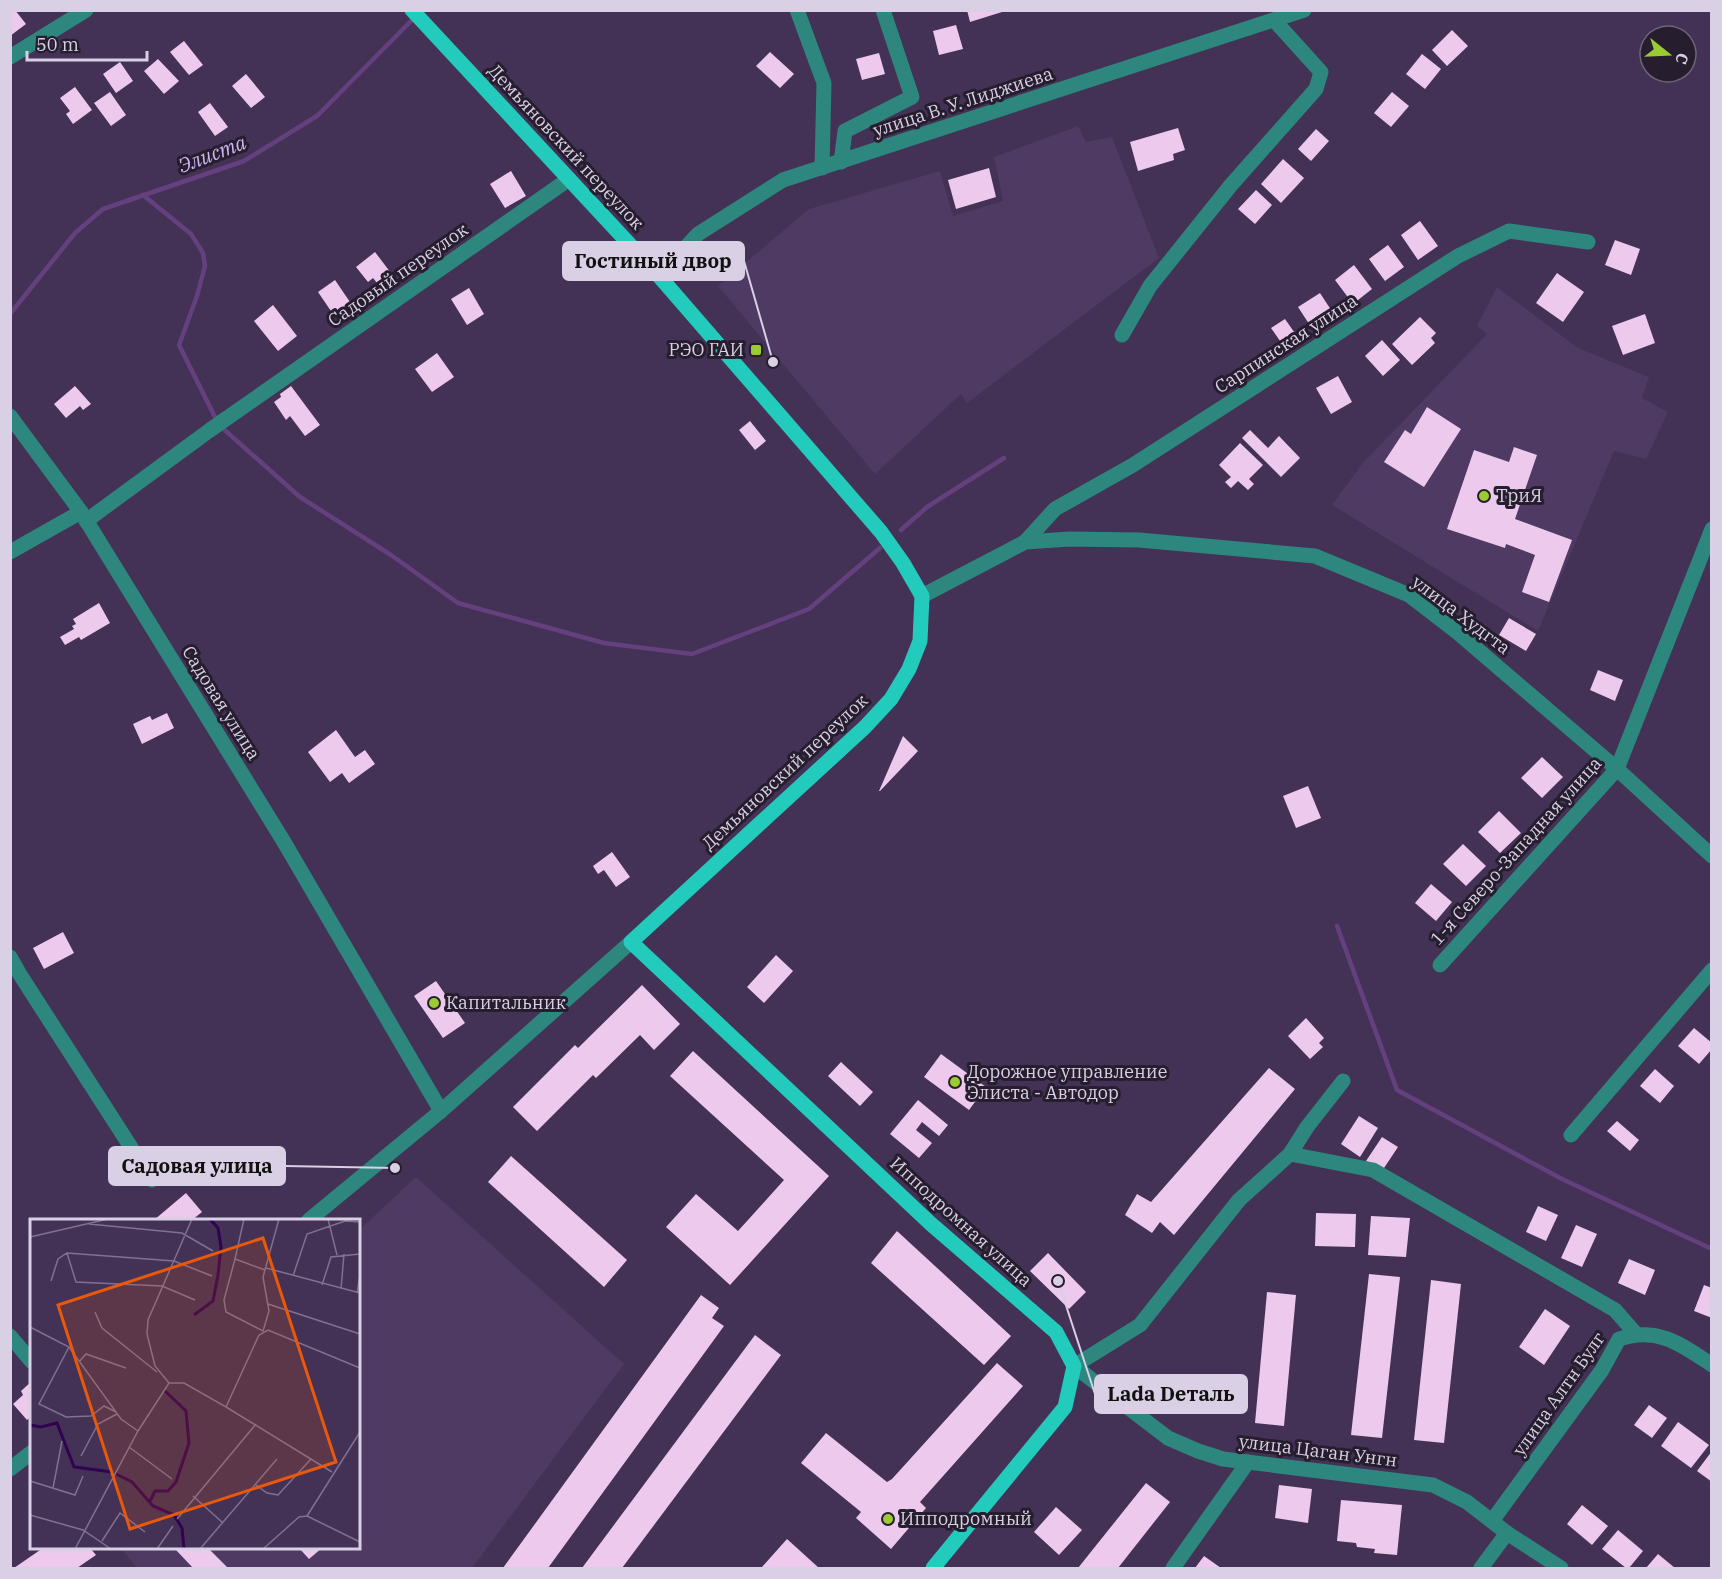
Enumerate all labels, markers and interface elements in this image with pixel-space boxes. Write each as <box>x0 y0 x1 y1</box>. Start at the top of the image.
scale bar <box>27 24 147 62</box>
north arrow <box>1638 24 1698 84</box>
text: 50 m <box>36 33 79 56</box>
text: С <box>1671 50 1693 67</box>
street label: Демьяновский переулок <box>484 59 649 235</box>
street label: улица В. У. Лиджиева <box>870 62 1056 141</box>
water label: Элиста <box>174 128 250 179</box>
street label: Садовый переулок <box>323 217 473 332</box>
callout: Гостиный двор <box>563 242 744 280</box>
text: Гостиный двор <box>574 247 732 274</box>
street label: Сарпинская улица <box>1210 289 1362 398</box>
place label: РЭО ГАИ <box>669 338 744 361</box>
marker: РЭО ГАИ <box>749 343 763 357</box>
place label: ТриЯ <box>1496 484 1542 507</box>
marker: ТриЯ <box>1477 489 1491 503</box>
street label: улица Худгта <box>1407 570 1515 659</box>
street label: Садовая улица <box>177 641 266 764</box>
street label: Демьяновский переулок <box>697 689 873 854</box>
street label: 1-я Северо-Западная улица <box>1425 752 1606 949</box>
place label: Капитальник <box>446 991 567 1014</box>
marker: Капитальник <box>427 996 441 1010</box>
place label: Дорожное управление Элиста - Автодор <box>967 1060 1167 1104</box>
marker: Дорожное управление Элиста - Автодор <box>948 1075 962 1089</box>
callout: Садовая улица <box>109 1147 285 1185</box>
text: Садовая улица <box>121 1152 273 1179</box>
street label: Ипподромная улица <box>885 1152 1037 1292</box>
inset map <box>30 1219 360 1549</box>
street label: улица Алтн Булг <box>1507 1327 1610 1460</box>
callout: Lada Dеталь <box>1095 1375 1247 1413</box>
text: Lada Dеталь <box>1107 1380 1235 1407</box>
street label: улица Цаган Унгн <box>1238 1429 1398 1472</box>
place label: Ипподромный <box>900 1507 1032 1530</box>
marker: Ипподромный <box>881 1512 895 1526</box>

